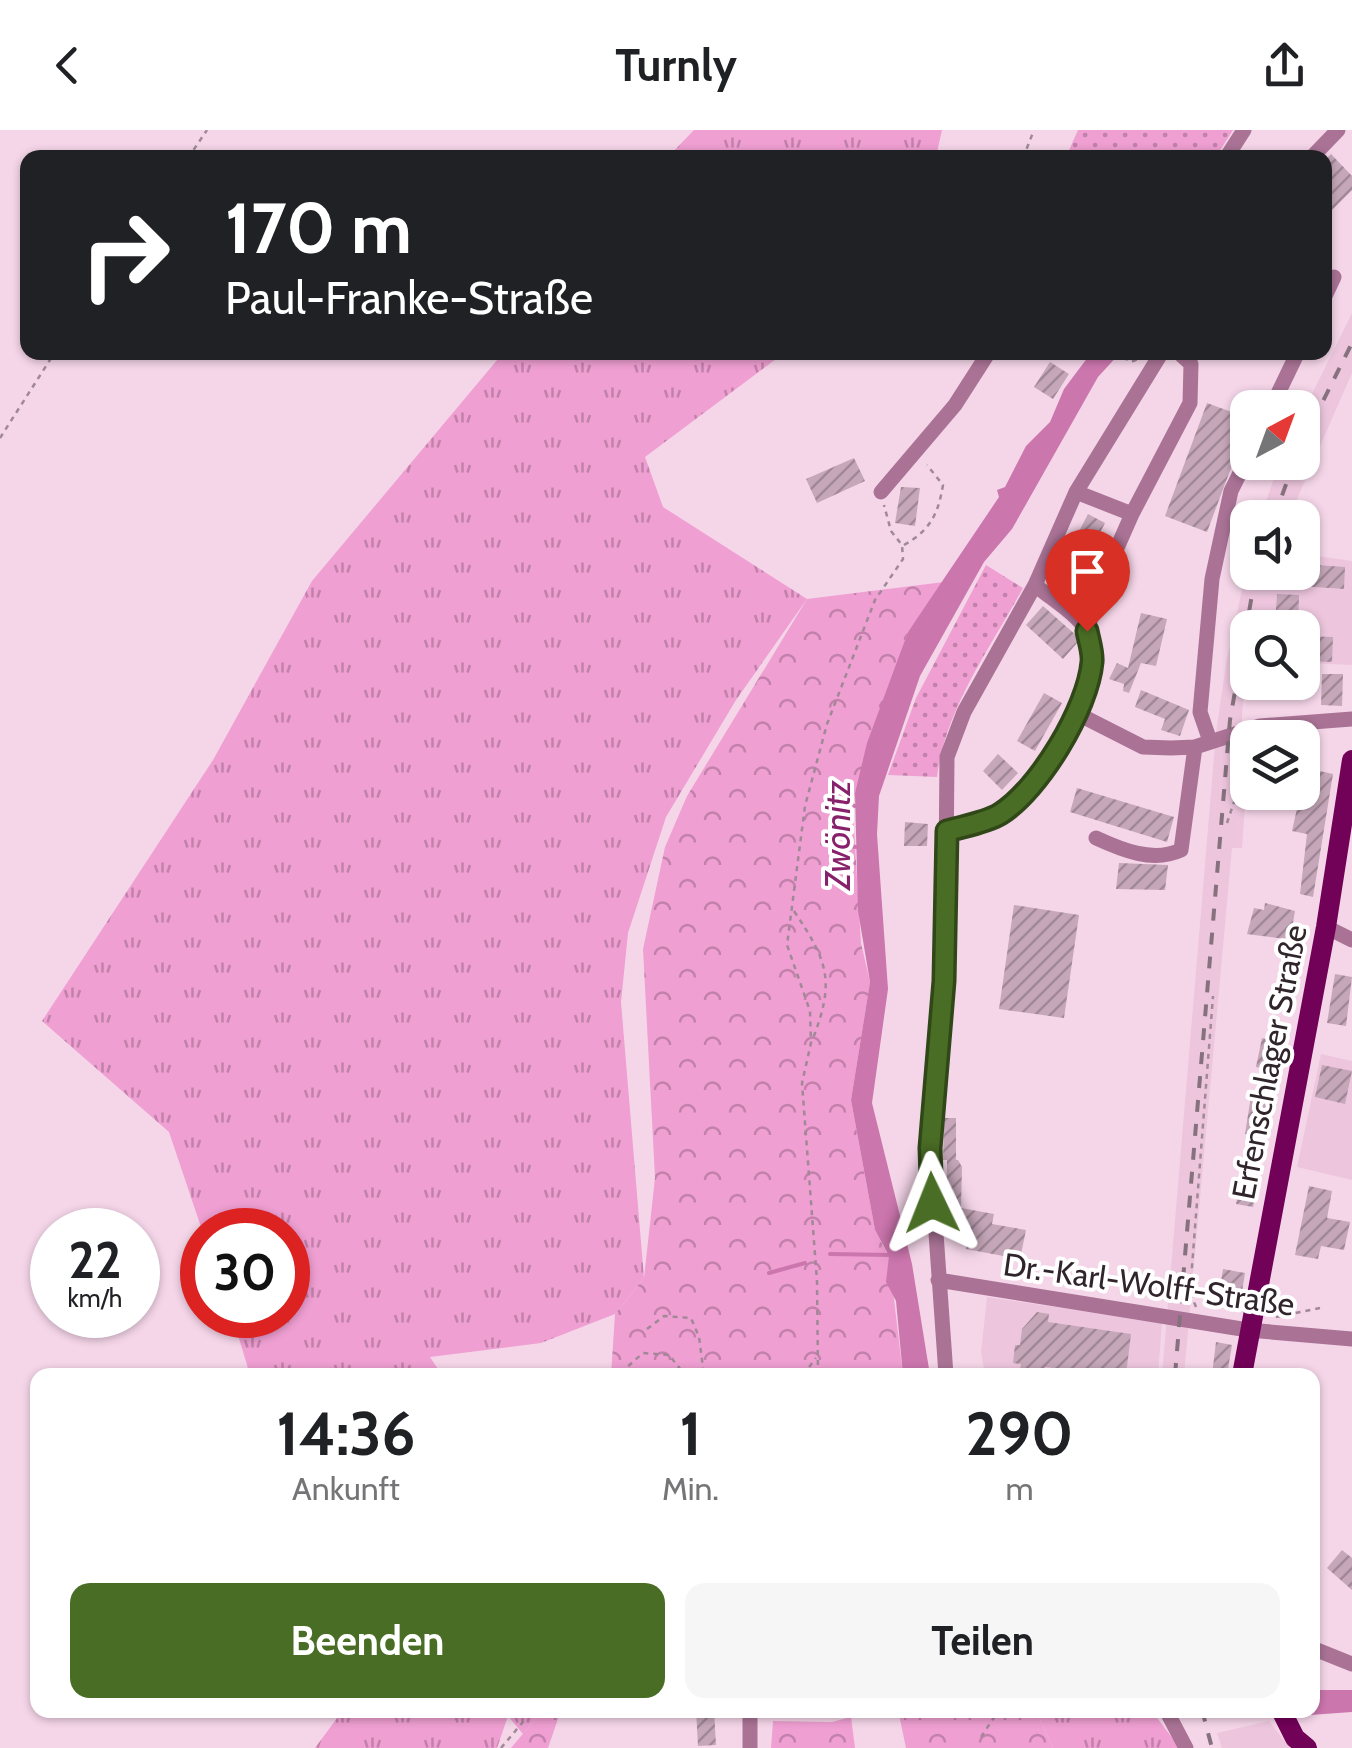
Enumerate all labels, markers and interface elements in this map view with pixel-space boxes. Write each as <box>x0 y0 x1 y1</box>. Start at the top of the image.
icon: back <box>40 38 95 93</box>
text: Turnly <box>615 38 737 92</box>
icon: share <box>1257 38 1312 93</box>
text: 170 m <box>225 185 412 271</box>
icon: right <box>60 190 190 320</box>
text: Paul-Franke-Straße <box>225 271 593 325</box>
north arrow <box>1230 390 1320 480</box>
map controls <box>1230 390 1320 810</box>
button: sound <box>1230 500 1320 590</box>
pin <box>1045 529 1130 632</box>
icon: arrive <box>1060 544 1115 599</box>
button: search <box>1230 610 1320 700</box>
button: layers <box>1230 720 1320 810</box>
water label: Zwönitz <box>816 779 859 892</box>
street label: Erfenschlager Straße <box>1223 921 1315 1203</box>
position arrow <box>880 1151 984 1255</box>
speed limit sign: 30 <box>180 1208 310 1338</box>
text: 22 <box>69 1230 121 1291</box>
street label: Dr.-Karl-Wolff-Straße <box>1001 1244 1297 1324</box>
text: km/h <box>68 1283 122 1313</box>
text: 14:36 <box>277 1397 415 1470</box>
text: 1 <box>679 1397 702 1470</box>
text: 290 <box>966 1397 1073 1470</box>
text: Ankunft <box>292 1469 400 1508</box>
text: Min. <box>662 1469 719 1508</box>
text: m <box>1005 1469 1034 1508</box>
button: Beenden <box>70 1583 665 1698</box>
button: Teilen <box>685 1583 1280 1698</box>

